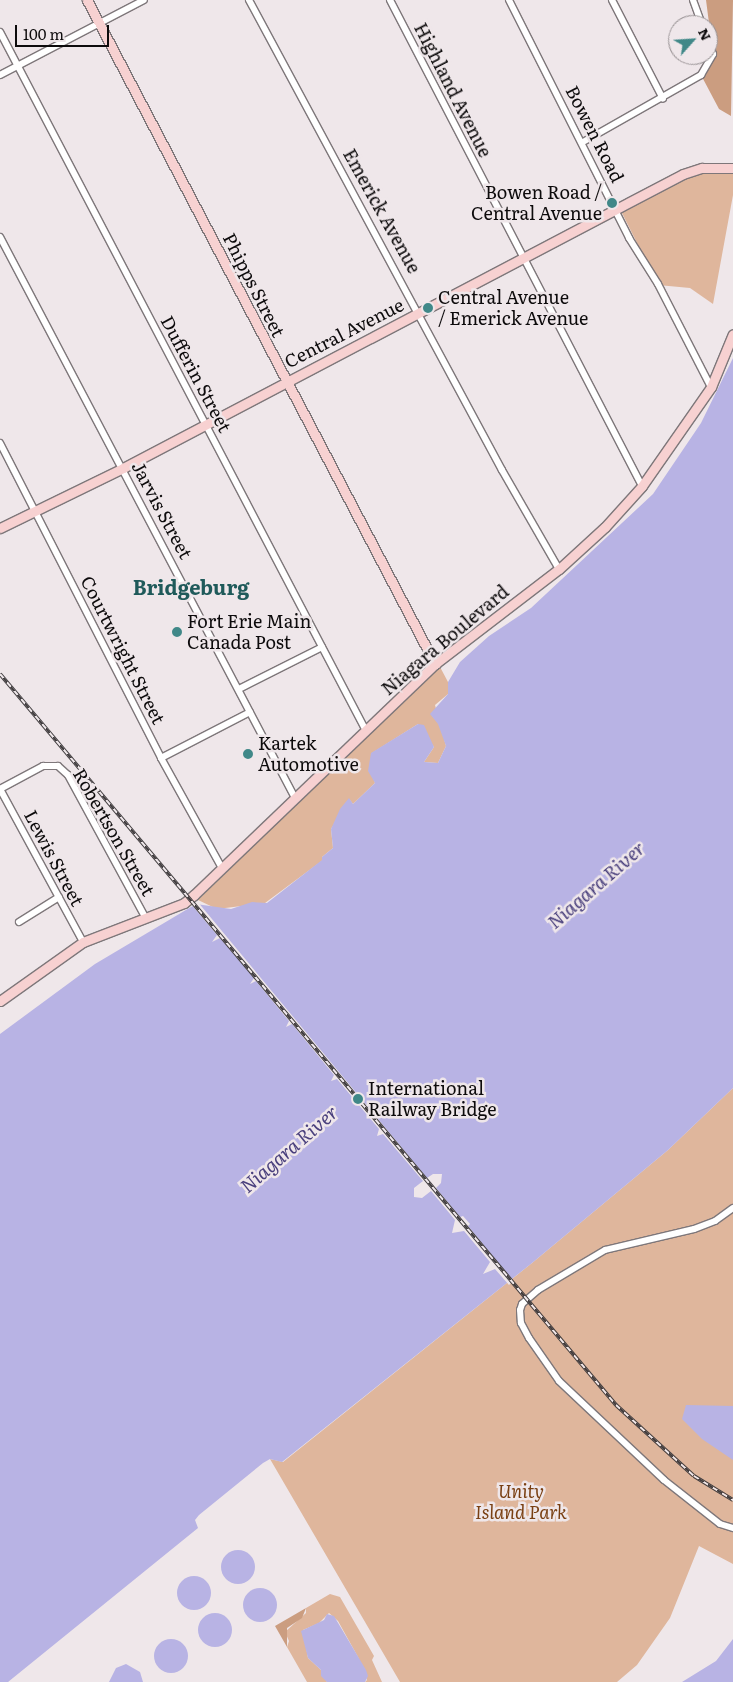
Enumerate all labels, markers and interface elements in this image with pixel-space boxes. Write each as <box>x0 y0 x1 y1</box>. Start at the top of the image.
scale bar <box>18 15 111 47</box>
north arrow <box>668 15 718 65</box>
street label: Highland Avenue <box>410 19 496 161</box>
text: 100 m <box>23 22 64 45</box>
text: N <box>694 24 717 44</box>
street label: Bowen Road <box>561 82 629 186</box>
street label: Emerick Avenue <box>339 145 425 277</box>
place label: Bowen Road / Central Avenue <box>471 182 602 224</box>
marker: Bowen Road / Central Avenue <box>606 197 618 209</box>
street label: Phipps Street <box>219 229 289 341</box>
place label: Central Avenue / Emerick Avenue <box>438 287 588 330</box>
street label: Central Avenue <box>281 294 407 372</box>
marker: Central Avenue / Emerick Avenue <box>422 302 434 314</box>
street label: Dufferin Street <box>156 312 236 436</box>
street label: Jarvis Street <box>127 458 197 562</box>
street label: Courtwright Street <box>76 572 170 728</box>
district label: Bridgeburg <box>133 574 249 598</box>
street label: Niagara Boulevard <box>377 581 513 699</box>
place label: Fort Erie Main Canada Post <box>187 611 311 654</box>
marker: Fort Erie Main Canada Post <box>171 626 183 638</box>
place label: Kartek Automotive <box>258 733 359 776</box>
marker: Kartek Automotive <box>242 748 254 760</box>
street label: Robertson Street <box>69 764 159 900</box>
street label: Lewis Street <box>20 806 88 910</box>
water label: Niagara River <box>543 837 649 933</box>
place label: International Railway Bridge <box>368 1078 497 1120</box>
marker: International Railway Bridge <box>352 1093 364 1105</box>
water label: Niagara River <box>236 1101 342 1197</box>
park label: Unity Island Park <box>475 1481 567 1524</box>

